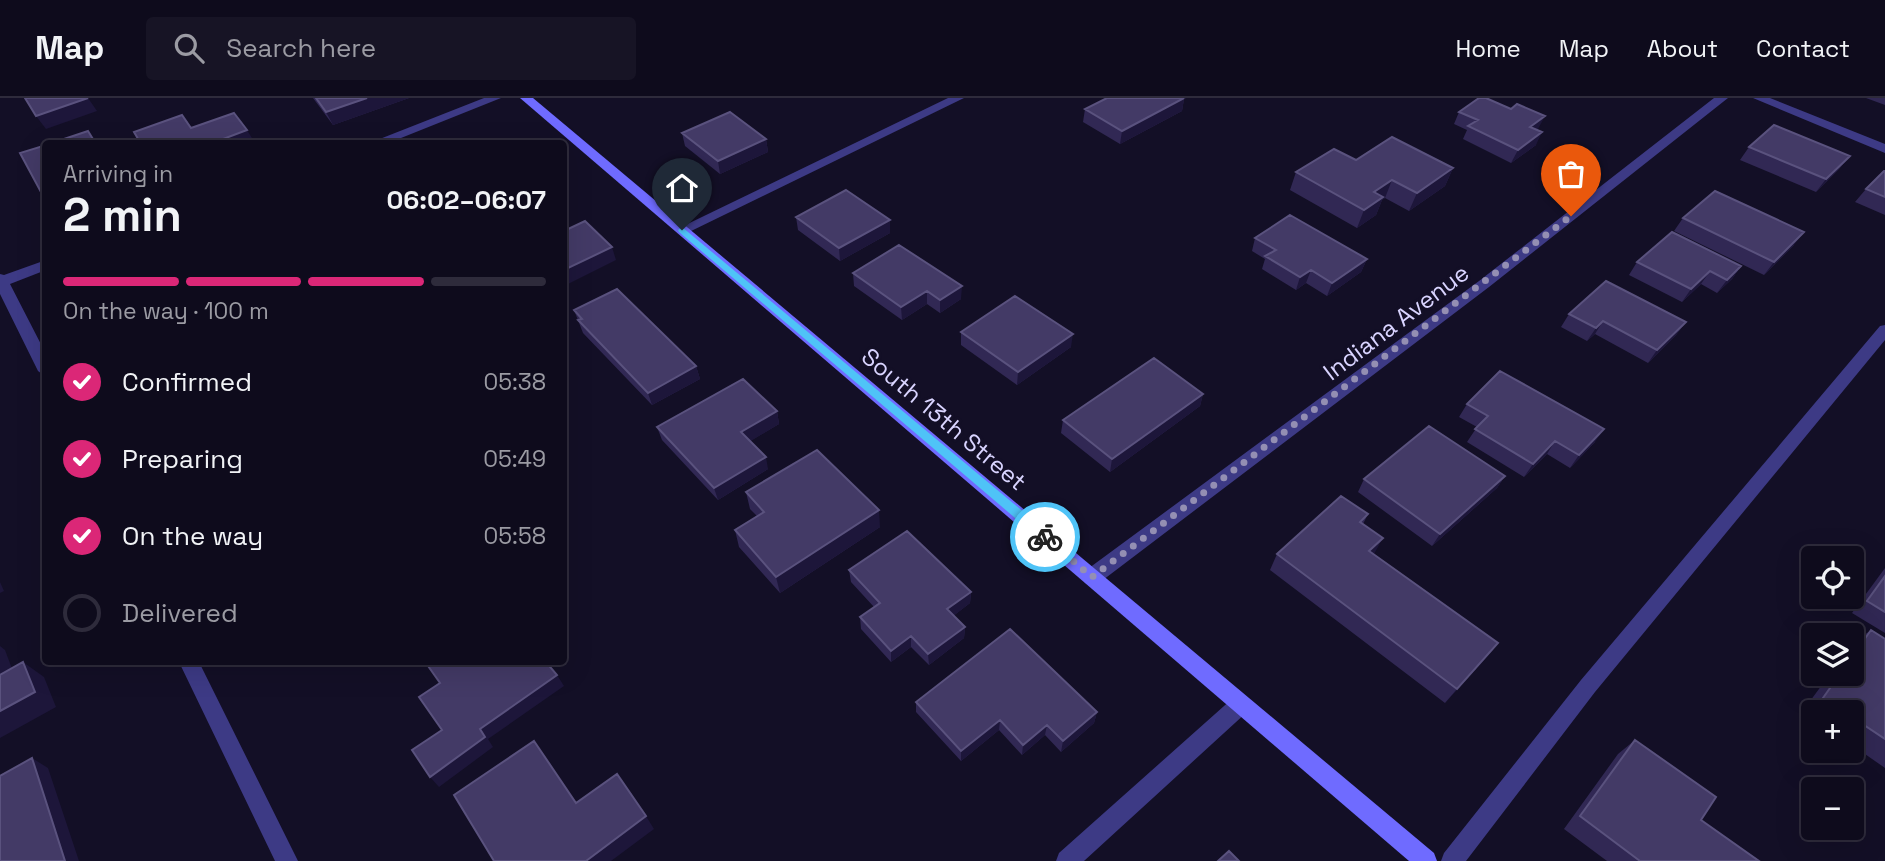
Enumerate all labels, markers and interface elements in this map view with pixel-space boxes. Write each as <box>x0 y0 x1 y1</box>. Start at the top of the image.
search box <box>146 17 636 80</box>
text: Map <box>35 27 104 69</box>
icon: search <box>170 29 208 67</box>
text: Search here <box>226 31 376 65</box>
text: Home <box>1455 33 1521 64</box>
text: Map <box>1559 33 1609 64</box>
text: About <box>1647 33 1718 64</box>
text: Contact <box>1756 33 1850 64</box>
pin <box>1541 144 1601 216</box>
icon: bag <box>1552 155 1590 193</box>
pin <box>652 158 712 230</box>
text: Arriving in <box>63 159 173 189</box>
icon: home <box>663 169 701 207</box>
text: 06:02–06:07 <box>386 183 546 217</box>
text: 2 min <box>63 186 182 244</box>
street label: Indiana Avenue <box>1317 257 1475 387</box>
text: On the way · 100 m <box>63 296 269 326</box>
street label: South 13th Street <box>855 341 1033 497</box>
icon: check <box>63 363 101 401</box>
text: Confirmed <box>122 365 252 399</box>
text: 05:38 <box>483 367 546 397</box>
icon: check <box>63 440 101 478</box>
text: Preparing <box>122 442 243 476</box>
text: 05:49 <box>483 444 546 474</box>
courier <box>1010 502 1080 572</box>
icon: check <box>63 517 101 555</box>
icon: bike <box>1026 518 1064 556</box>
text: On the way <box>122 519 263 553</box>
text: 05:58 <box>484 521 546 551</box>
map controls <box>1801 546 1864 840</box>
button: locate <box>1801 546 1864 609</box>
text: Delivered <box>122 596 238 630</box>
button: layers <box>1801 623 1864 686</box>
button: + <box>1801 700 1864 763</box>
button: − <box>1801 777 1864 840</box>

